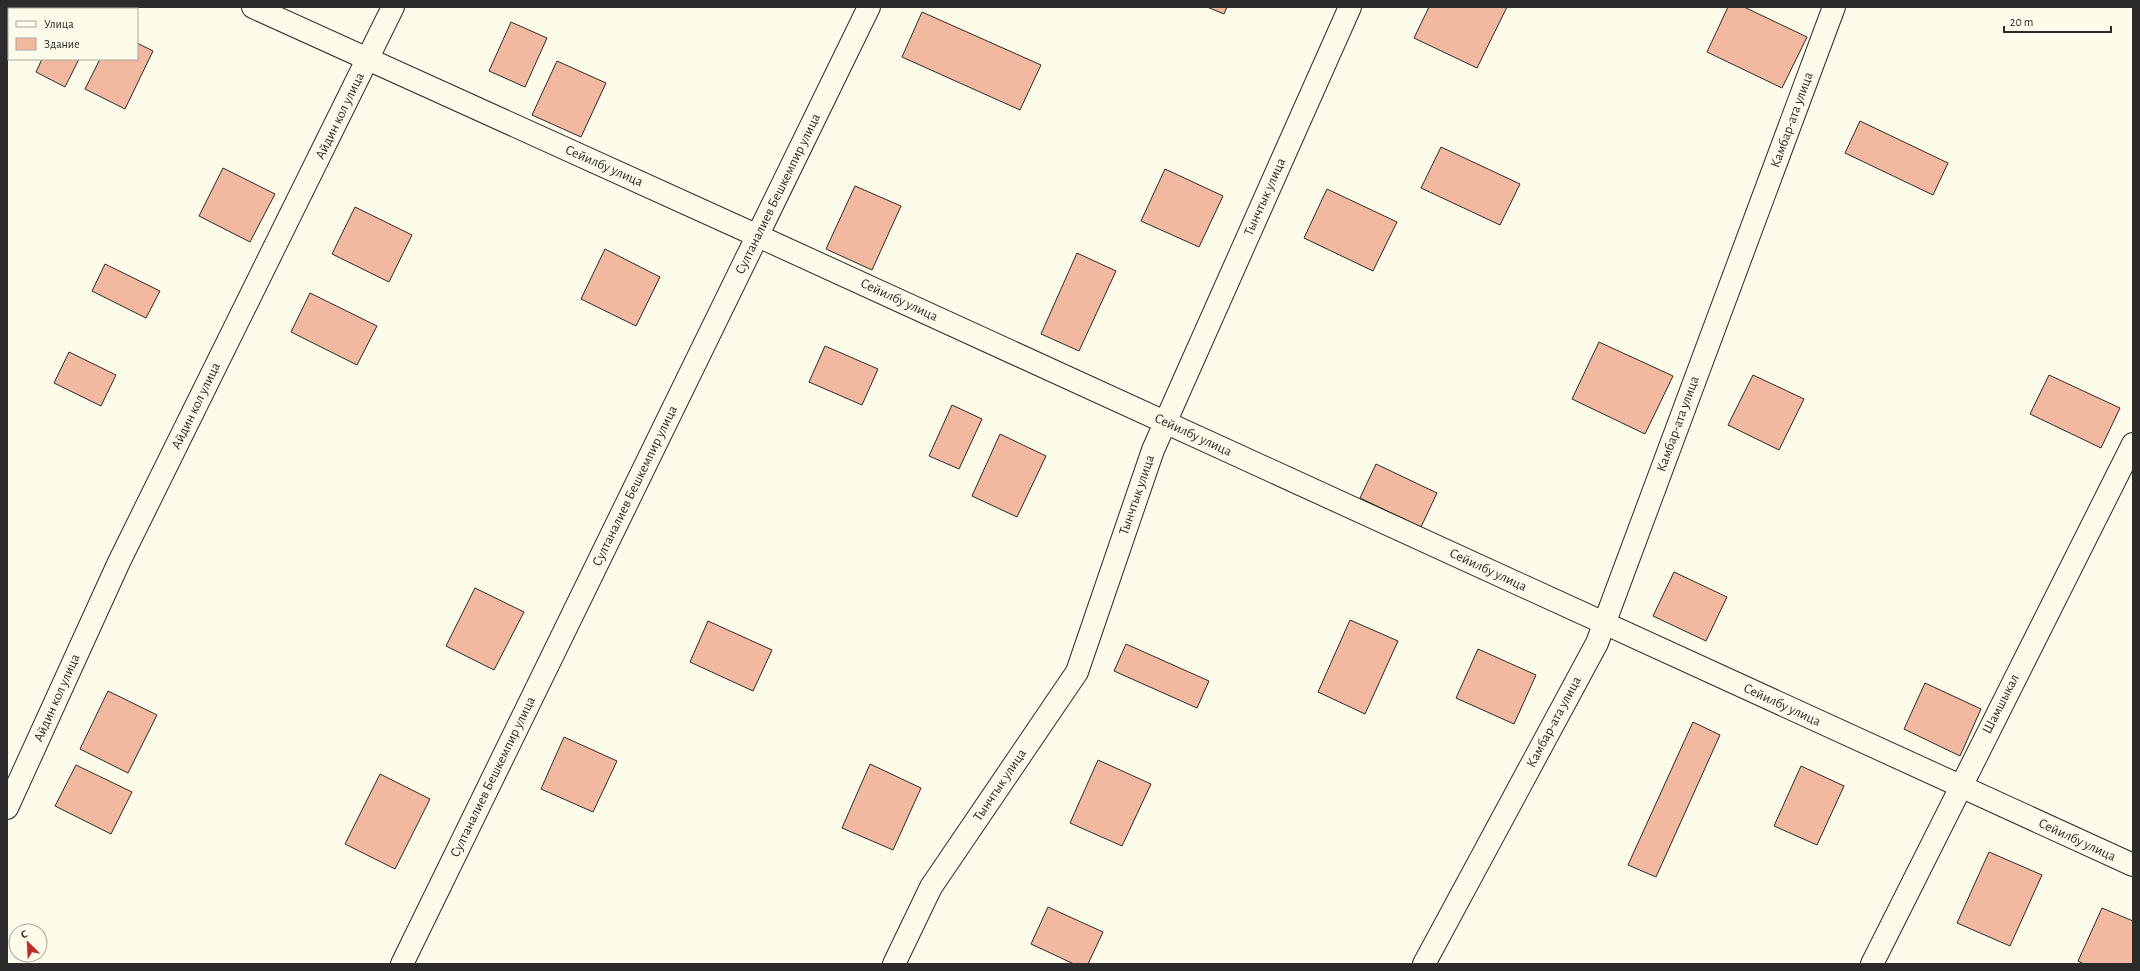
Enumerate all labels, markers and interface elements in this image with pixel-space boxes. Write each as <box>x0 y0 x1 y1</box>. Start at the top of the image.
legend <box>8 8 138 60</box>
scale bar <box>2004 8 2111 34</box>
text: 20 m <box>2010 16 2033 28</box>
text: Улица <box>44 18 74 30</box>
text: Здание <box>44 38 80 50</box>
street label: Айдин кол улица <box>313 70 367 162</box>
street label: Камбар-ата улица <box>1768 70 1816 170</box>
street label: Султаналиев Бешкемпир улица <box>733 111 823 277</box>
street label: Сейилбу улица <box>563 143 646 190</box>
street label: Тынчтык улица <box>1242 155 1289 238</box>
street label: Сейилбу улица <box>858 276 940 324</box>
street label: Айдин кол улица <box>169 360 223 452</box>
street label: Камбар-ата улица <box>1654 374 1702 474</box>
street label: Султаналиев Бешкемпир улица <box>590 403 680 569</box>
street label: Сейилбу улица <box>1152 411 1234 459</box>
street label: Тынчтык улица <box>1117 453 1157 537</box>
street label: Сейилбу улица <box>1447 546 1529 594</box>
street label: Айдин кол улица <box>31 651 83 744</box>
street label: Шамшыкал <box>1980 672 2022 736</box>
street label: Камбар-ата улица <box>1524 674 1584 770</box>
street label: Сейилбу улица <box>1741 681 1823 729</box>
street label: Султаналиев Бешкемпир улица <box>448 694 538 860</box>
street label: Тынчтык улица <box>971 746 1030 824</box>
street label: Сейилбу улица <box>2036 816 2118 864</box>
north arrow <box>8 923 48 963</box>
text: С <box>19 928 29 941</box>

